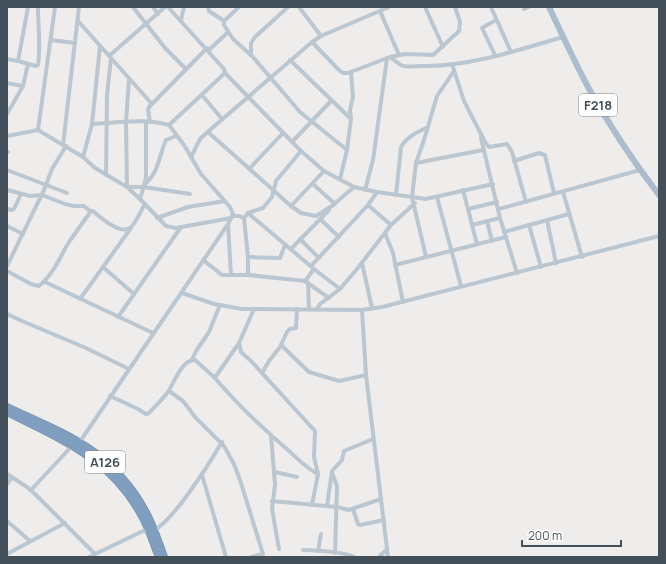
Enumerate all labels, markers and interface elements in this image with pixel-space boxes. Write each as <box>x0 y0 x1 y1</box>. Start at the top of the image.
road number: F218 <box>579 94 617 116</box>
road number: A126 <box>85 451 125 473</box>
scale bar <box>522 522 621 548</box>
text: 200 m <box>528 527 562 544</box>

